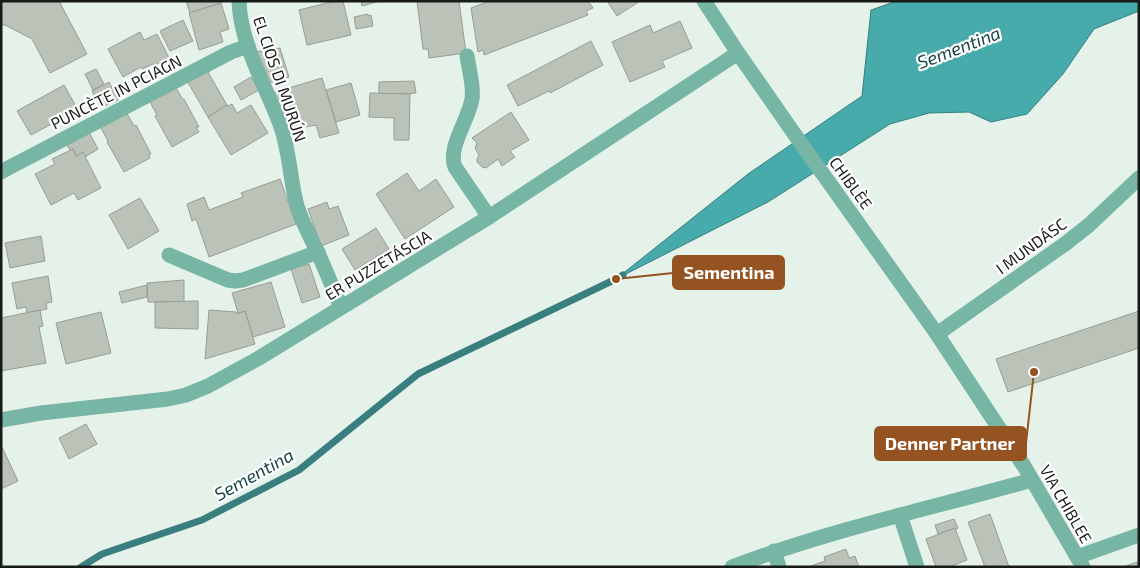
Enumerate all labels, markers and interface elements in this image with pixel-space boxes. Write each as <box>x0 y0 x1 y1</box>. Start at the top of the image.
street label: EL CIOS DI MURÚN <box>250 13 311 144</box>
water label: Sementina <box>914 21 1003 73</box>
street label: PUNCÈTE IN PCIAGN <box>47 50 184 133</box>
street label: CHIBLÈE <box>826 153 877 213</box>
street label: I MUNDÁSC <box>992 214 1070 277</box>
street label: ER PUZZETÁSCIA <box>321 225 434 304</box>
callout: Sementina <box>673 256 784 289</box>
text: Sementina <box>684 261 774 283</box>
callout: Denner Partner <box>875 427 1026 460</box>
text: Denner Partner <box>885 432 1016 454</box>
water label: Sementina <box>210 443 297 505</box>
street label: VIA CHIBLEE <box>1036 461 1096 546</box>

